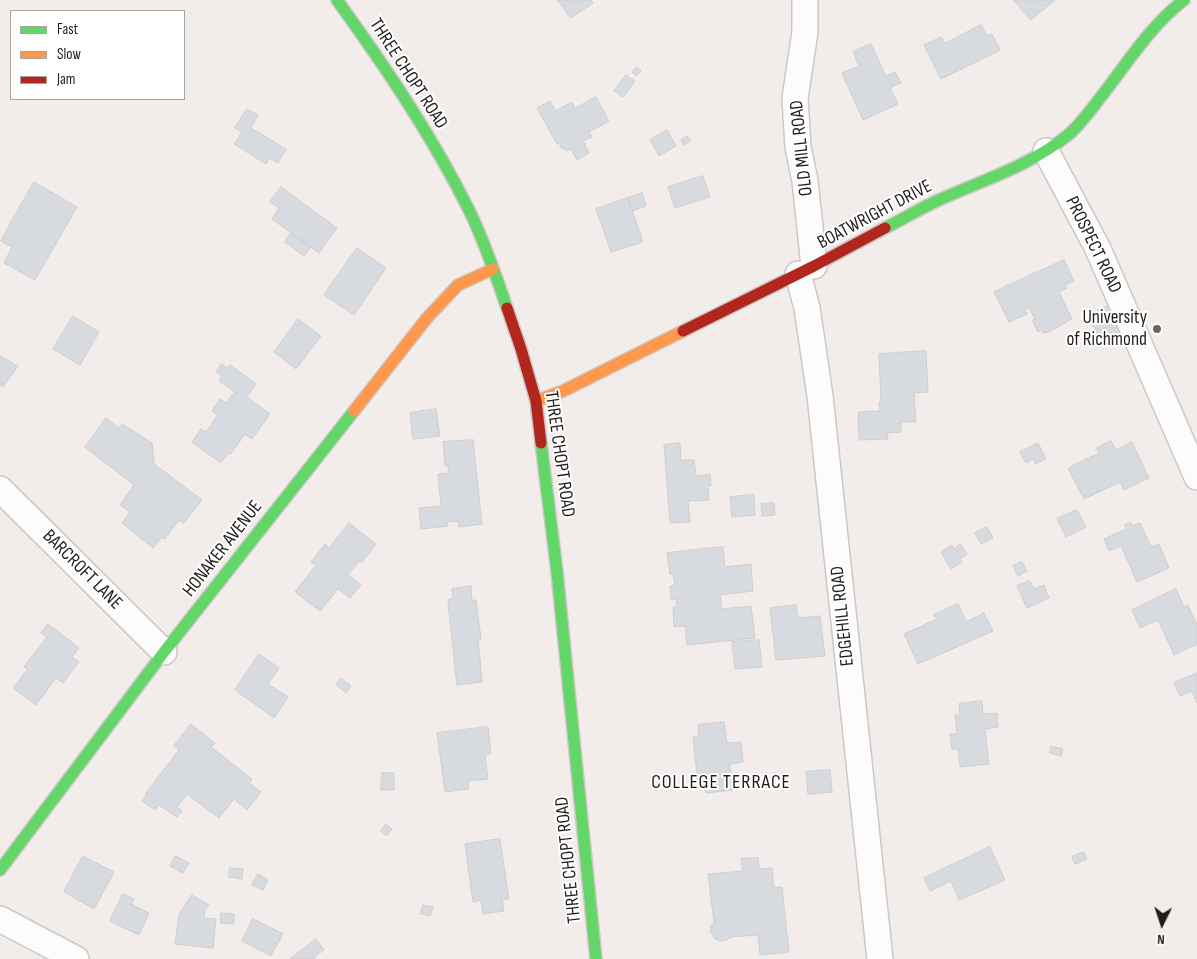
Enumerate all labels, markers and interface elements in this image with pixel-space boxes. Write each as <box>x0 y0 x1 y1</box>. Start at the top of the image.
legend <box>10 10 185 100</box>
street label: THREE CHOPT ROAD <box>364 14 452 134</box>
text: Fast <box>57 20 78 39</box>
text: Slow <box>57 45 81 64</box>
text: Jam <box>57 70 75 89</box>
street label: OLD MILL ROAD <box>786 99 818 197</box>
street label: BOATWRIGHT DRIVE <box>814 175 936 255</box>
street label: PROSPECT ROAD <box>1060 193 1126 297</box>
place label: University of Richmond <box>1066 307 1147 351</box>
marker: University of Richmond <box>1151 323 1163 335</box>
street label: THREE CHOPT ROAD <box>539 389 579 519</box>
street label: HONAKER AVENUE <box>178 496 268 602</box>
street label: BARCROFT LANE <box>37 525 127 615</box>
street label: EDGEHILL ROAD <box>826 565 860 667</box>
district label: COLLEGE TERRACE <box>649 771 793 795</box>
street label: THREE CHOPT ROAD <box>551 796 587 924</box>
north arrow <box>1137 899 1187 949</box>
text: N <box>1157 931 1165 948</box>

